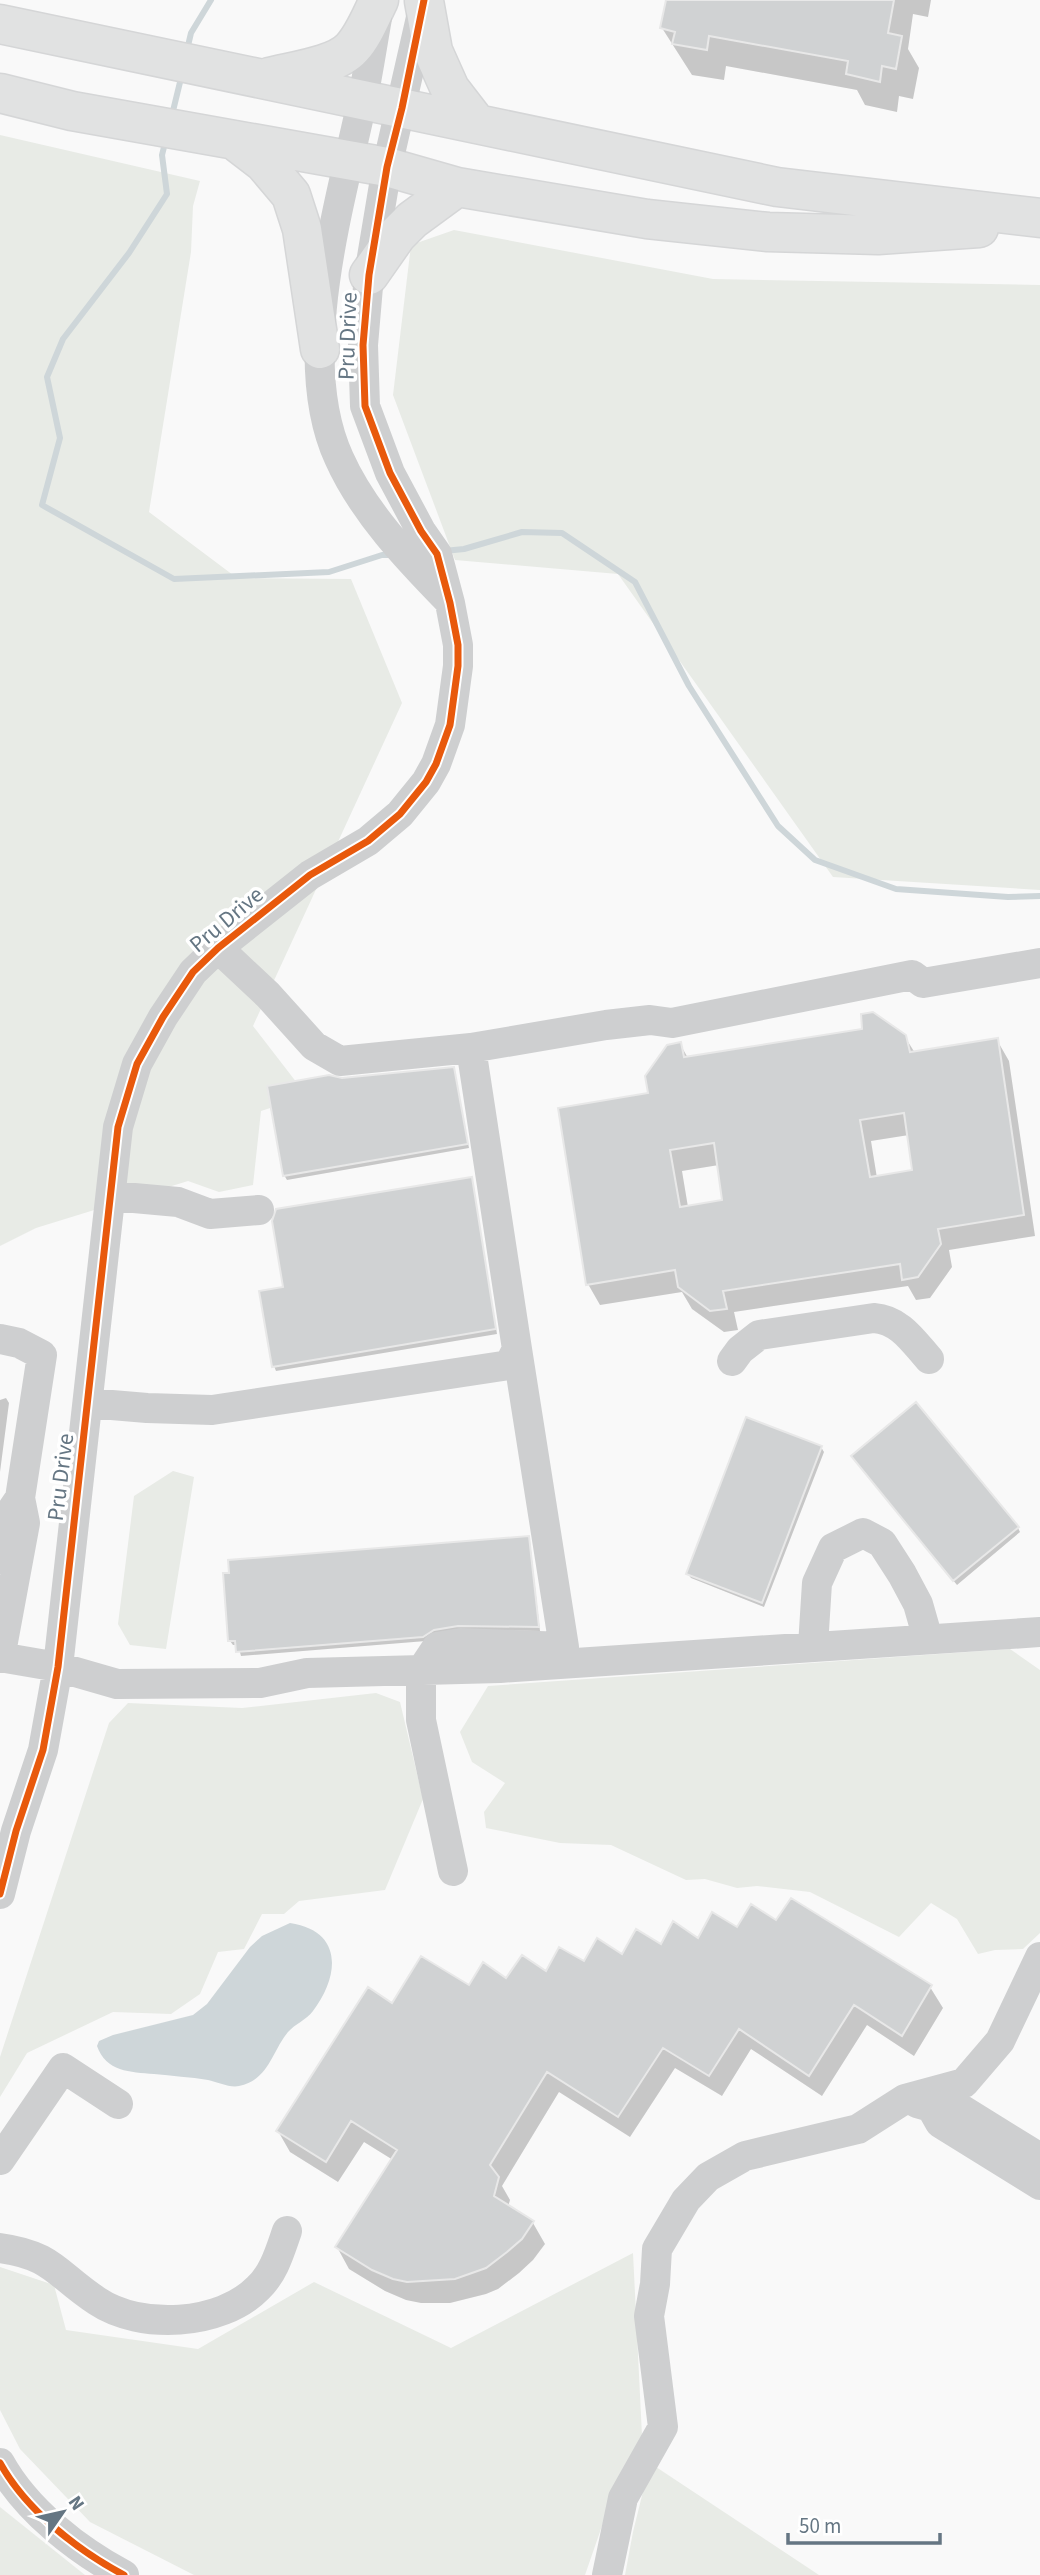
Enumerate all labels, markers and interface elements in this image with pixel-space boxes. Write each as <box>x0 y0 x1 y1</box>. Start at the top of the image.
street label: Pru Drive <box>329 291 366 381</box>
street label: Pru Drive <box>182 878 271 960</box>
street label: Pru Drive <box>39 1431 82 1523</box>
north arrow <box>28 2477 98 2547</box>
text: N <box>61 2491 91 2516</box>
scale bar <box>788 2502 940 2546</box>
text: 50 m <box>799 2511 841 2541</box>

